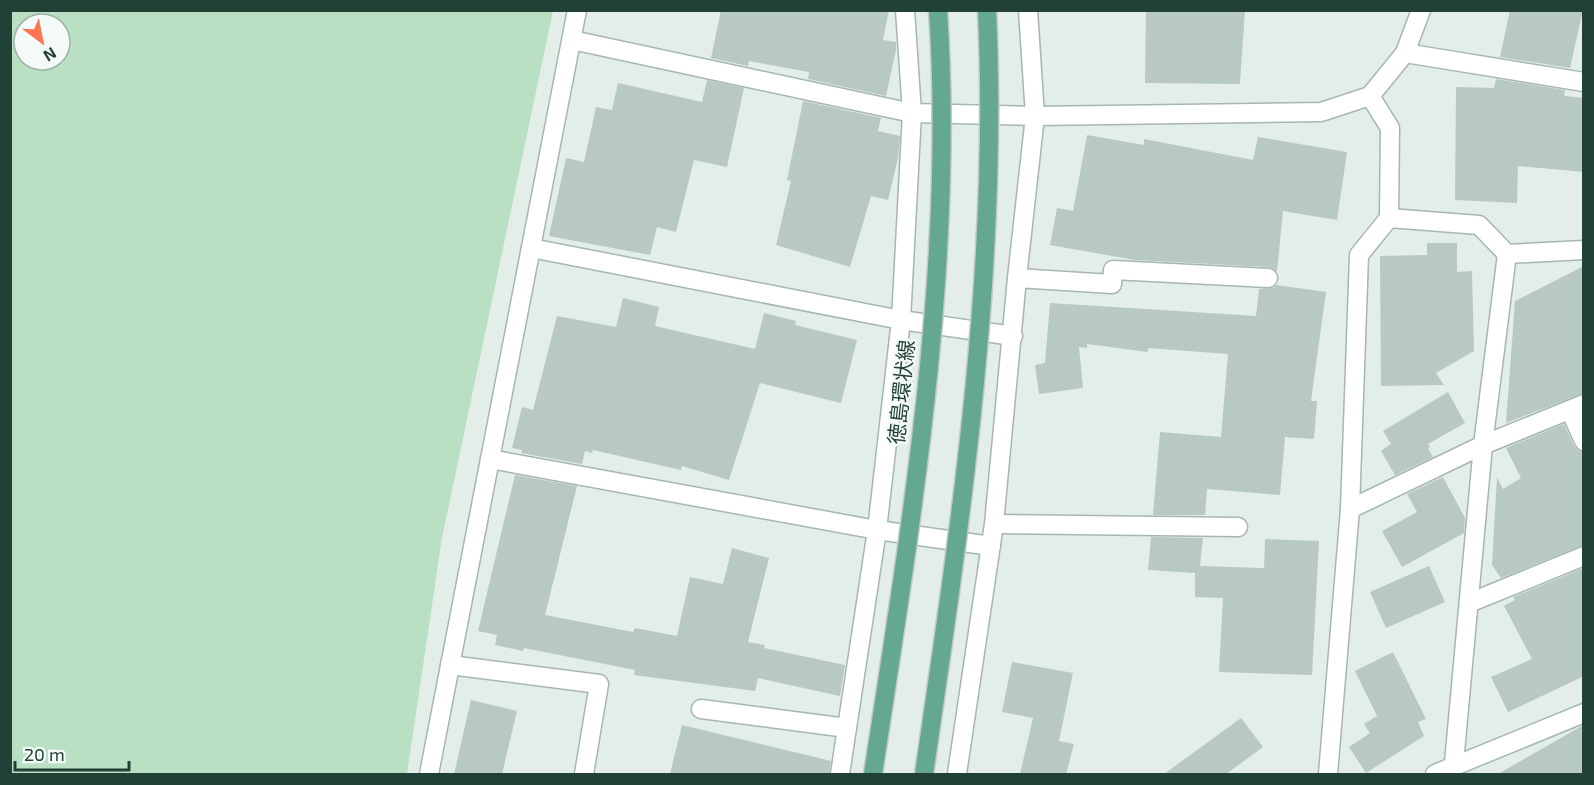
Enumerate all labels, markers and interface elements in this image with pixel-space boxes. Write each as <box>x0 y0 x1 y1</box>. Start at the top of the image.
north arrow <box>12 12 72 72</box>
text: N <box>40 44 60 66</box>
street label: 徳島環状線 <box>883 338 918 445</box>
scale bar <box>15 734 129 772</box>
text: 20 m <box>24 743 65 765</box>

